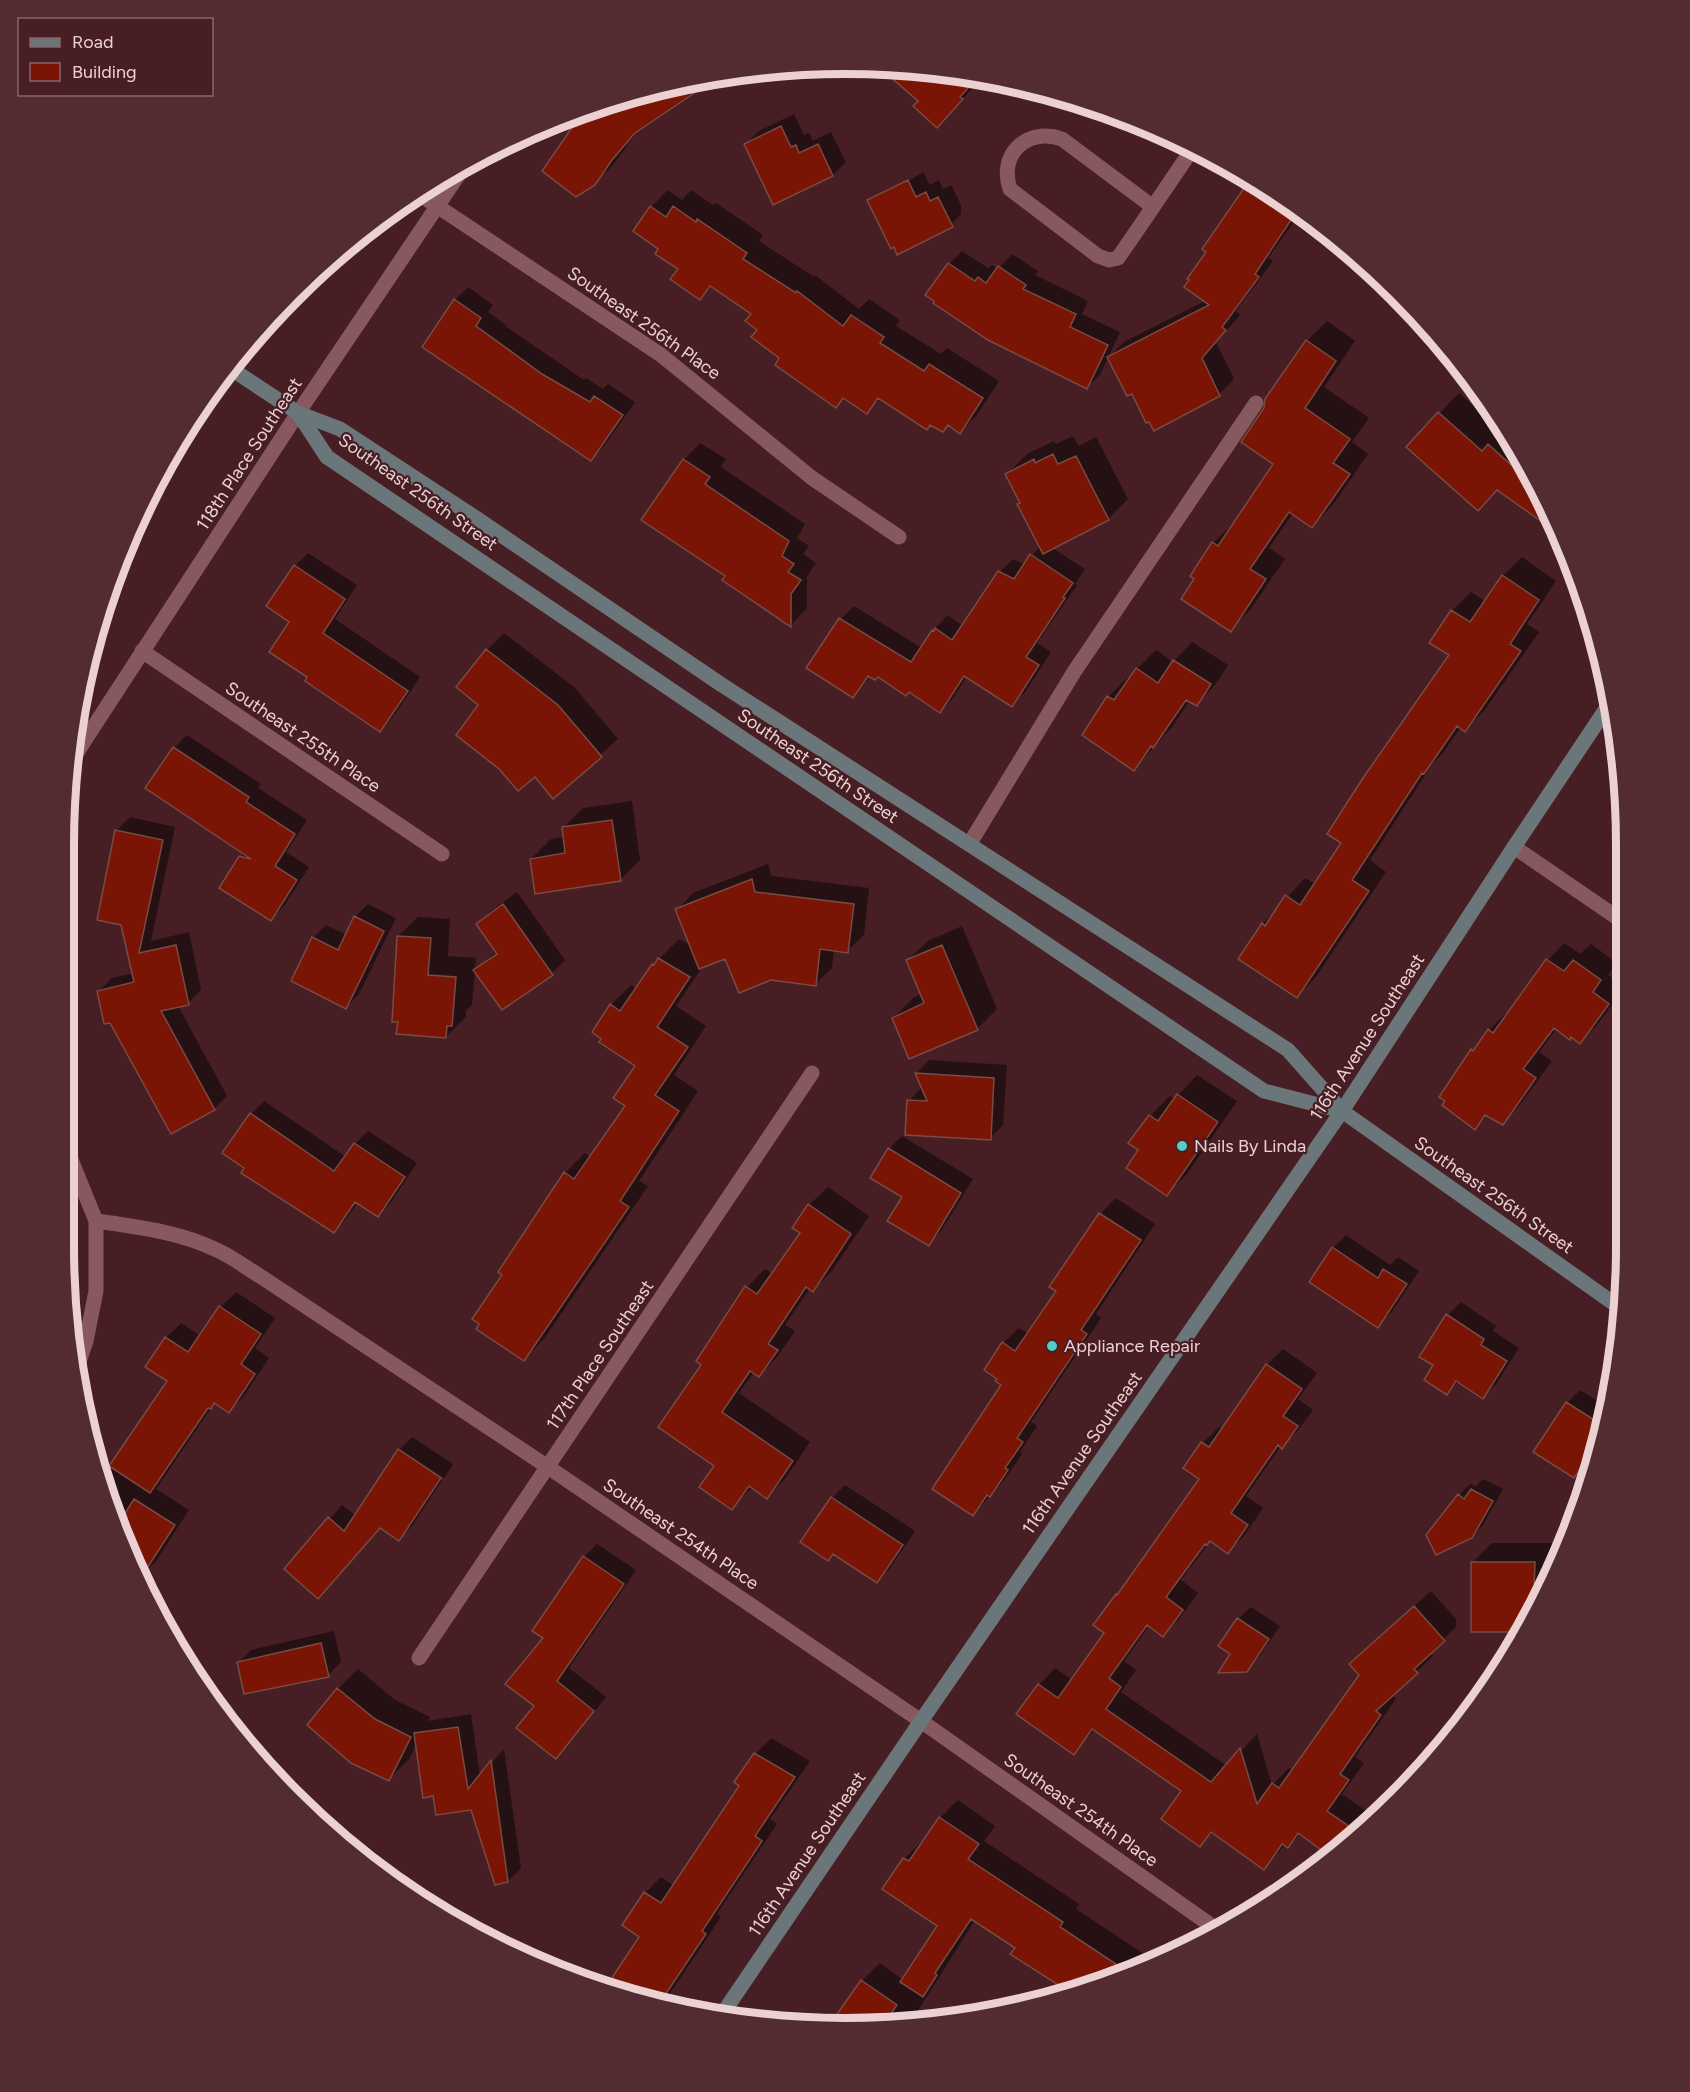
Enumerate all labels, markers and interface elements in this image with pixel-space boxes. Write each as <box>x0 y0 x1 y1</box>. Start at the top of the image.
legend <box>18 18 213 96</box>
text: Road <box>72 31 113 53</box>
text: Building <box>72 61 137 83</box>
street label: Southeast 256th Place <box>563 262 725 384</box>
street label: 118th Place Southeast <box>191 373 307 534</box>
street label: Southeast 256th Street <box>334 429 502 555</box>
street label: Southeast 255th Place <box>221 677 385 797</box>
street label: Southeast 256th Street <box>733 704 903 828</box>
street label: 116th Avenue Southeast <box>1305 949 1429 1124</box>
street label: Southeast 256th Street <box>1410 1132 1578 1258</box>
place label: Nails By Linda <box>1194 1135 1306 1157</box>
marker: Nails By Linda <box>1175 1139 1189 1153</box>
street label: 117th Place Southeast <box>542 1276 658 1434</box>
place label: Appliance Repair <box>1064 1335 1200 1357</box>
marker: Appliance Repair <box>1045 1339 1059 1353</box>
street label: 116th Avenue Southeast <box>1017 1367 1147 1539</box>
street label: Southeast 254th Place <box>599 1474 763 1594</box>
street label: Southeast 254th Place <box>1000 1748 1162 1872</box>
street label: 116th Avenue Southeast <box>744 1767 871 1941</box>

